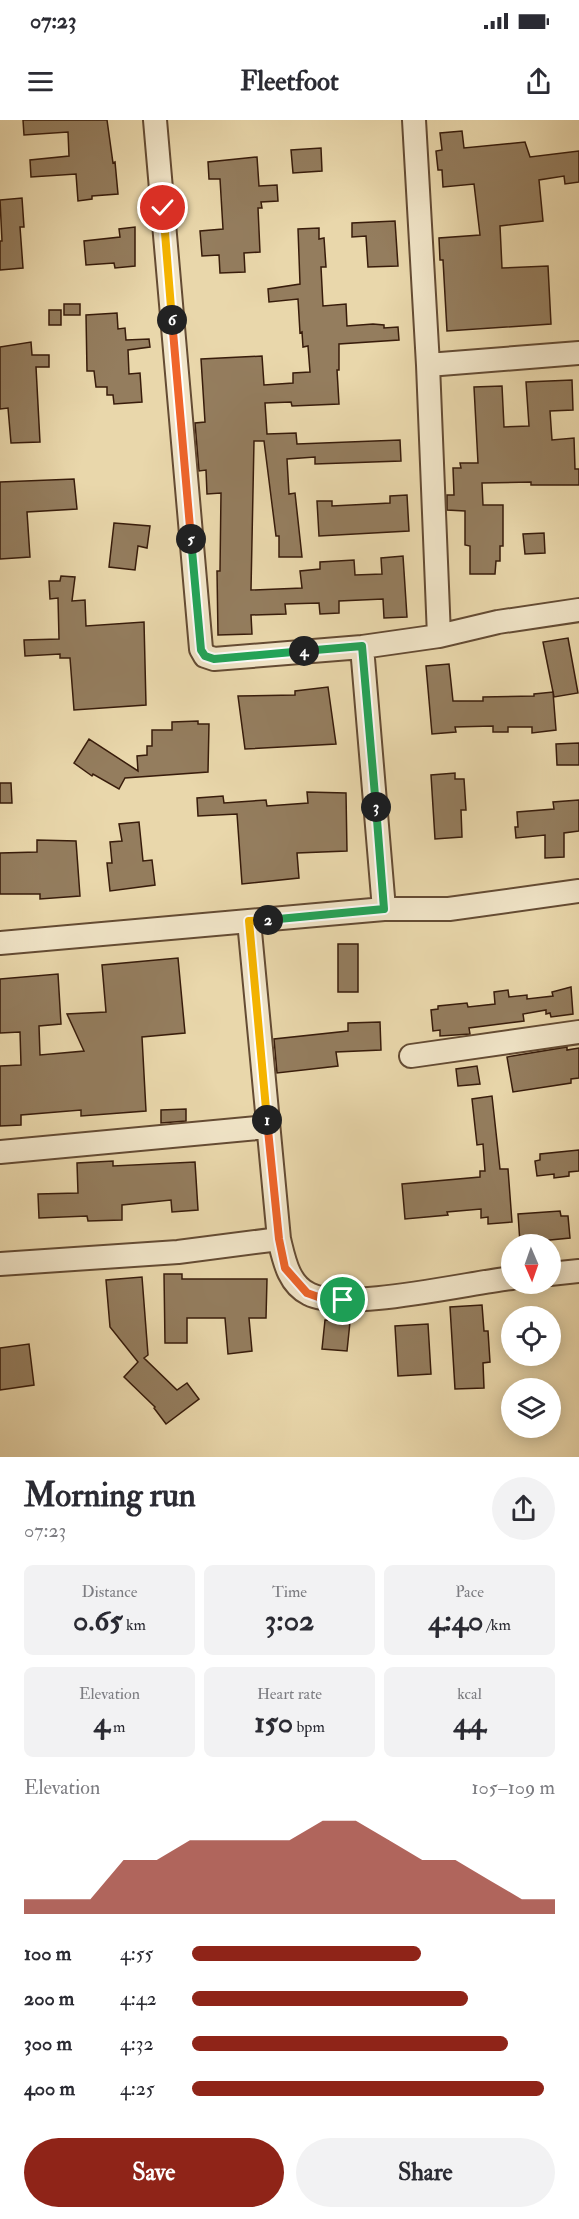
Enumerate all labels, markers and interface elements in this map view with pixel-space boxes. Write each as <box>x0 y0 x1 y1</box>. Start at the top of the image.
text: 07:23 <box>30 7 76 35</box>
icon: menu <box>24 65 57 98</box>
text: Fleetfoot <box>240 65 339 98</box>
icon: share <box>522 65 555 98</box>
pin <box>137 182 188 233</box>
icon: check <box>146 191 179 224</box>
pin: 6 <box>157 305 187 335</box>
text: 6 <box>168 310 176 330</box>
pin: 5 <box>176 524 206 554</box>
text: 5 <box>187 529 195 549</box>
pin: 4 <box>289 636 319 666</box>
text: 4 <box>300 641 308 661</box>
pin: 3 <box>361 792 391 822</box>
text: 3 <box>373 797 379 817</box>
pin: 2 <box>253 905 283 935</box>
text: 2 <box>264 910 272 930</box>
pin: 1 <box>252 1105 282 1135</box>
text: 1 <box>264 1110 270 1130</box>
north arrow <box>501 1234 561 1294</box>
map controls <box>501 1234 561 1438</box>
pin <box>317 1274 368 1325</box>
icon: arrive <box>326 1283 359 1316</box>
button: locate <box>501 1306 561 1366</box>
button: layers <box>501 1378 561 1438</box>
text: Morning run <box>24 1475 196 1516</box>
button: share <box>492 1477 555 1540</box>
text: 07:23 <box>24 1518 66 1543</box>
text: Distance <box>82 1582 137 1602</box>
text: Time <box>272 1582 307 1602</box>
text: Pace <box>455 1582 484 1602</box>
text: 0.65 <box>73 1602 123 1639</box>
text: 3:02 <box>265 1602 314 1639</box>
text: 4:40 <box>428 1602 483 1639</box>
text: km <box>123 1615 146 1635</box>
text: /km <box>483 1615 511 1635</box>
text: Elevation <box>79 1684 140 1704</box>
text: Heart rate <box>257 1684 322 1704</box>
text: kcal <box>457 1684 482 1704</box>
text: 4 <box>94 1704 110 1741</box>
text: 150 <box>254 1704 293 1741</box>
text: 44 <box>453 1704 486 1741</box>
text: m <box>110 1717 125 1737</box>
text: bpm <box>293 1717 325 1737</box>
text: Elevation <box>24 1775 100 1800</box>
text: 105–109 m <box>472 1775 555 1800</box>
text: 100 m <box>24 1941 71 1966</box>
text: 4:55 <box>120 1941 153 1966</box>
text: 200 m <box>24 1986 74 2011</box>
text: 4:42 <box>120 1986 157 2011</box>
text: 300 m <box>24 2031 72 2056</box>
text: 4:32 <box>120 2031 154 2056</box>
text: 400 m <box>24 2076 75 2101</box>
text: 4:25 <box>120 2076 155 2101</box>
button: Save <box>24 2138 284 2207</box>
button: Share <box>296 2138 555 2207</box>

